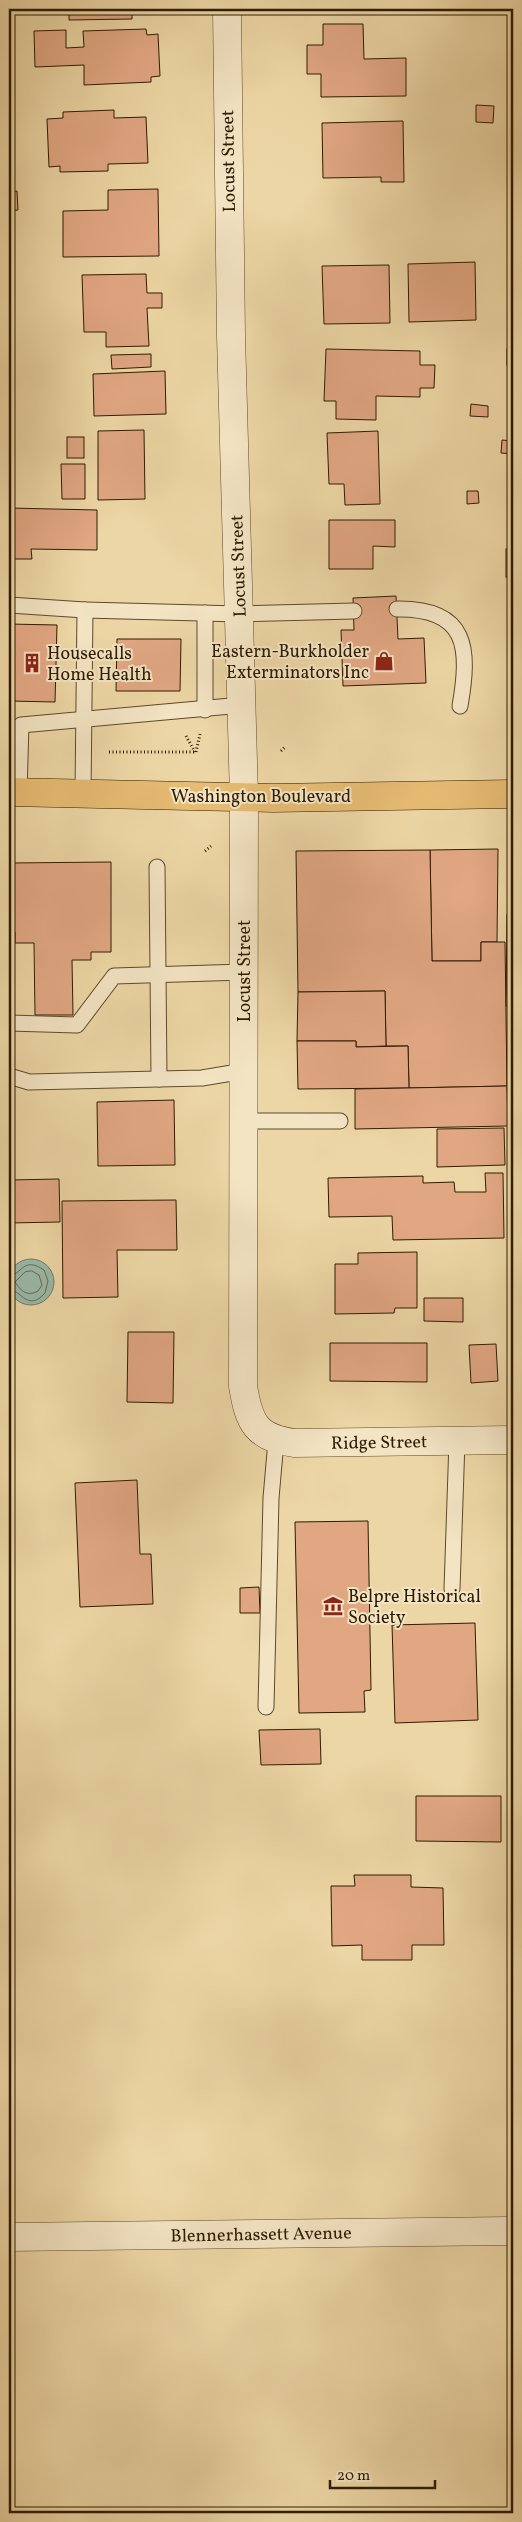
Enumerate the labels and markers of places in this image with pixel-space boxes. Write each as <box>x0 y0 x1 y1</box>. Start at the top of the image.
place label: Eastern-Burkholder Exterminators Inc <box>211 640 369 686</box>
place label: Housecalls Home Health <box>47 642 152 688</box>
shop icon: Eastern-Burkholder Exterminators Inc <box>373 650 395 672</box>
building icon: Housecalls Home Health <box>21 652 43 674</box>
place label: Belpre Historical Society <box>348 1585 481 1631</box>
museum icon: Belpre Historical Society <box>322 1595 344 1617</box>

